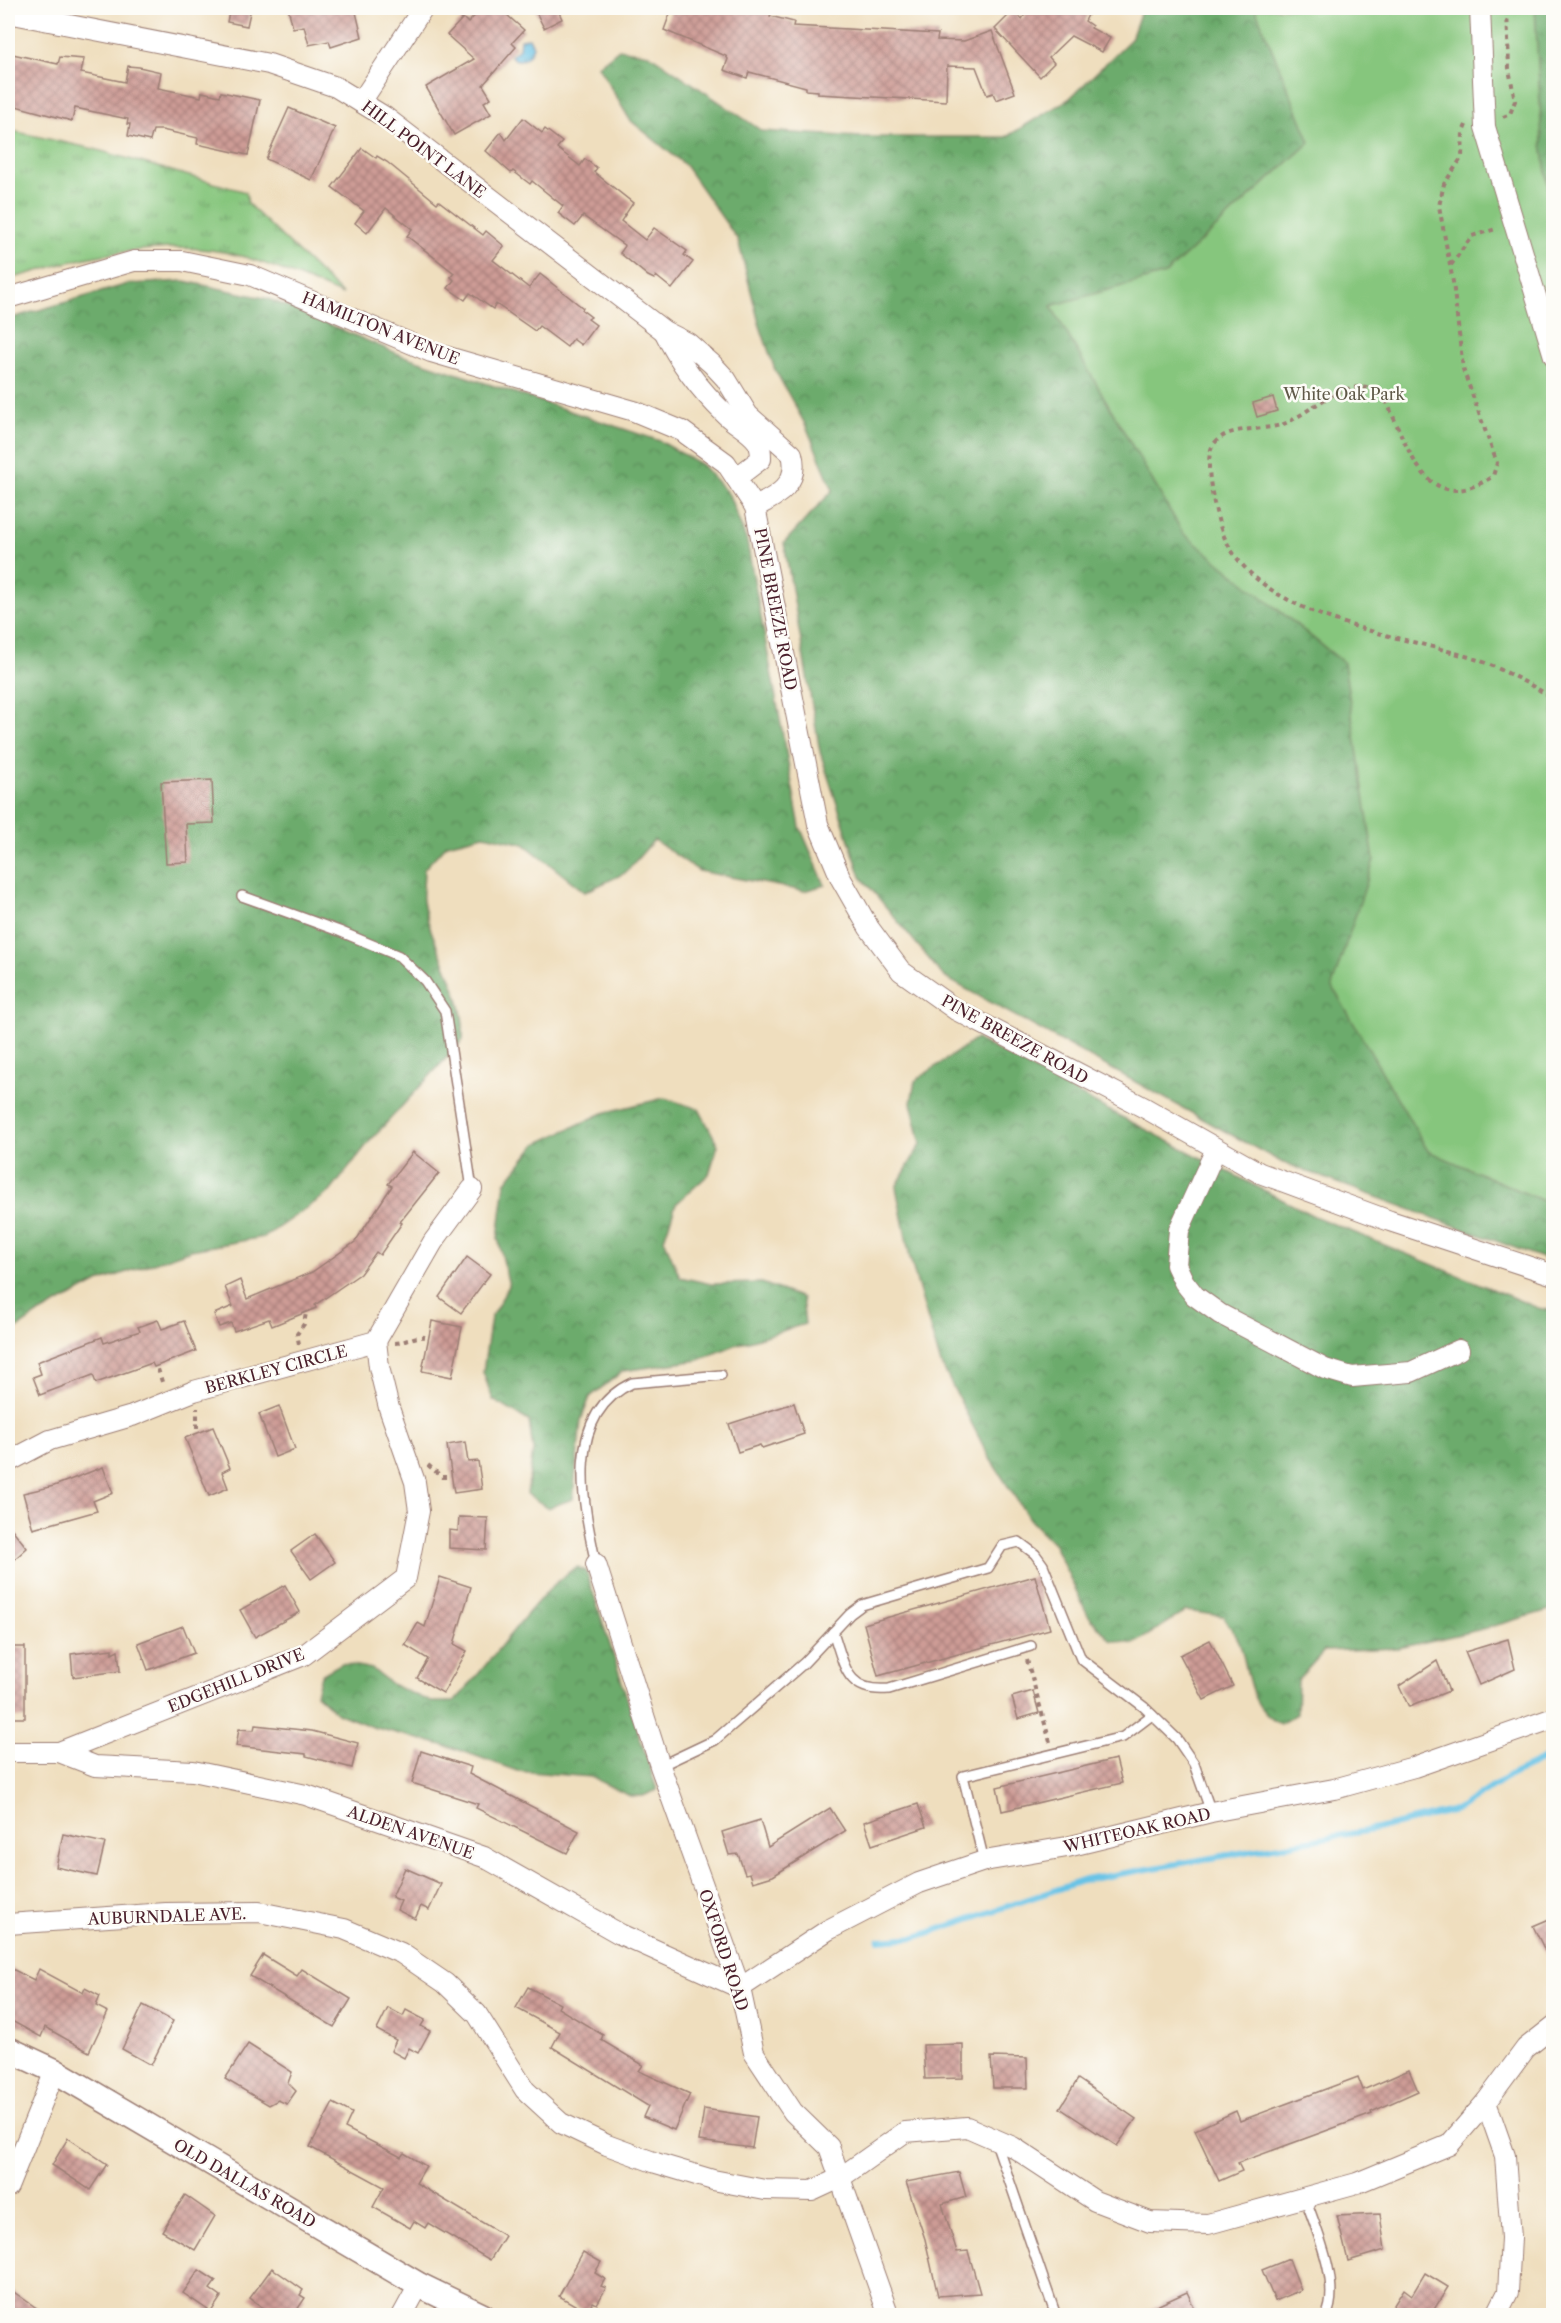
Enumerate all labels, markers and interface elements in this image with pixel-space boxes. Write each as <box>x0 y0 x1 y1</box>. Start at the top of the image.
street label: HILL POINT LANE <box>358 96 490 202</box>
street label: HAMILTON AVENUE <box>299 287 463 369</box>
park label: White Oak Park <box>1282 384 1405 404</box>
street label: PINE BREEZE ROAD <box>750 526 802 692</box>
street label: PINE BREEZE ROAD <box>938 990 1092 1088</box>
street label: BERKLEY CIRCLE <box>203 1340 349 1398</box>
street label: EDGEHILL DRIVE <box>165 1643 307 1717</box>
street label: ALDEN AVENUE <box>344 1801 477 1863</box>
street label: WHITEOAK ROAD <box>1061 1803 1213 1857</box>
street label: OXFORD ROAD <box>695 1887 753 2013</box>
street label: AUBURNDALE AVE. <box>86 1903 247 1929</box>
street label: OLD DALLAS ROAD <box>170 2134 320 2232</box>

